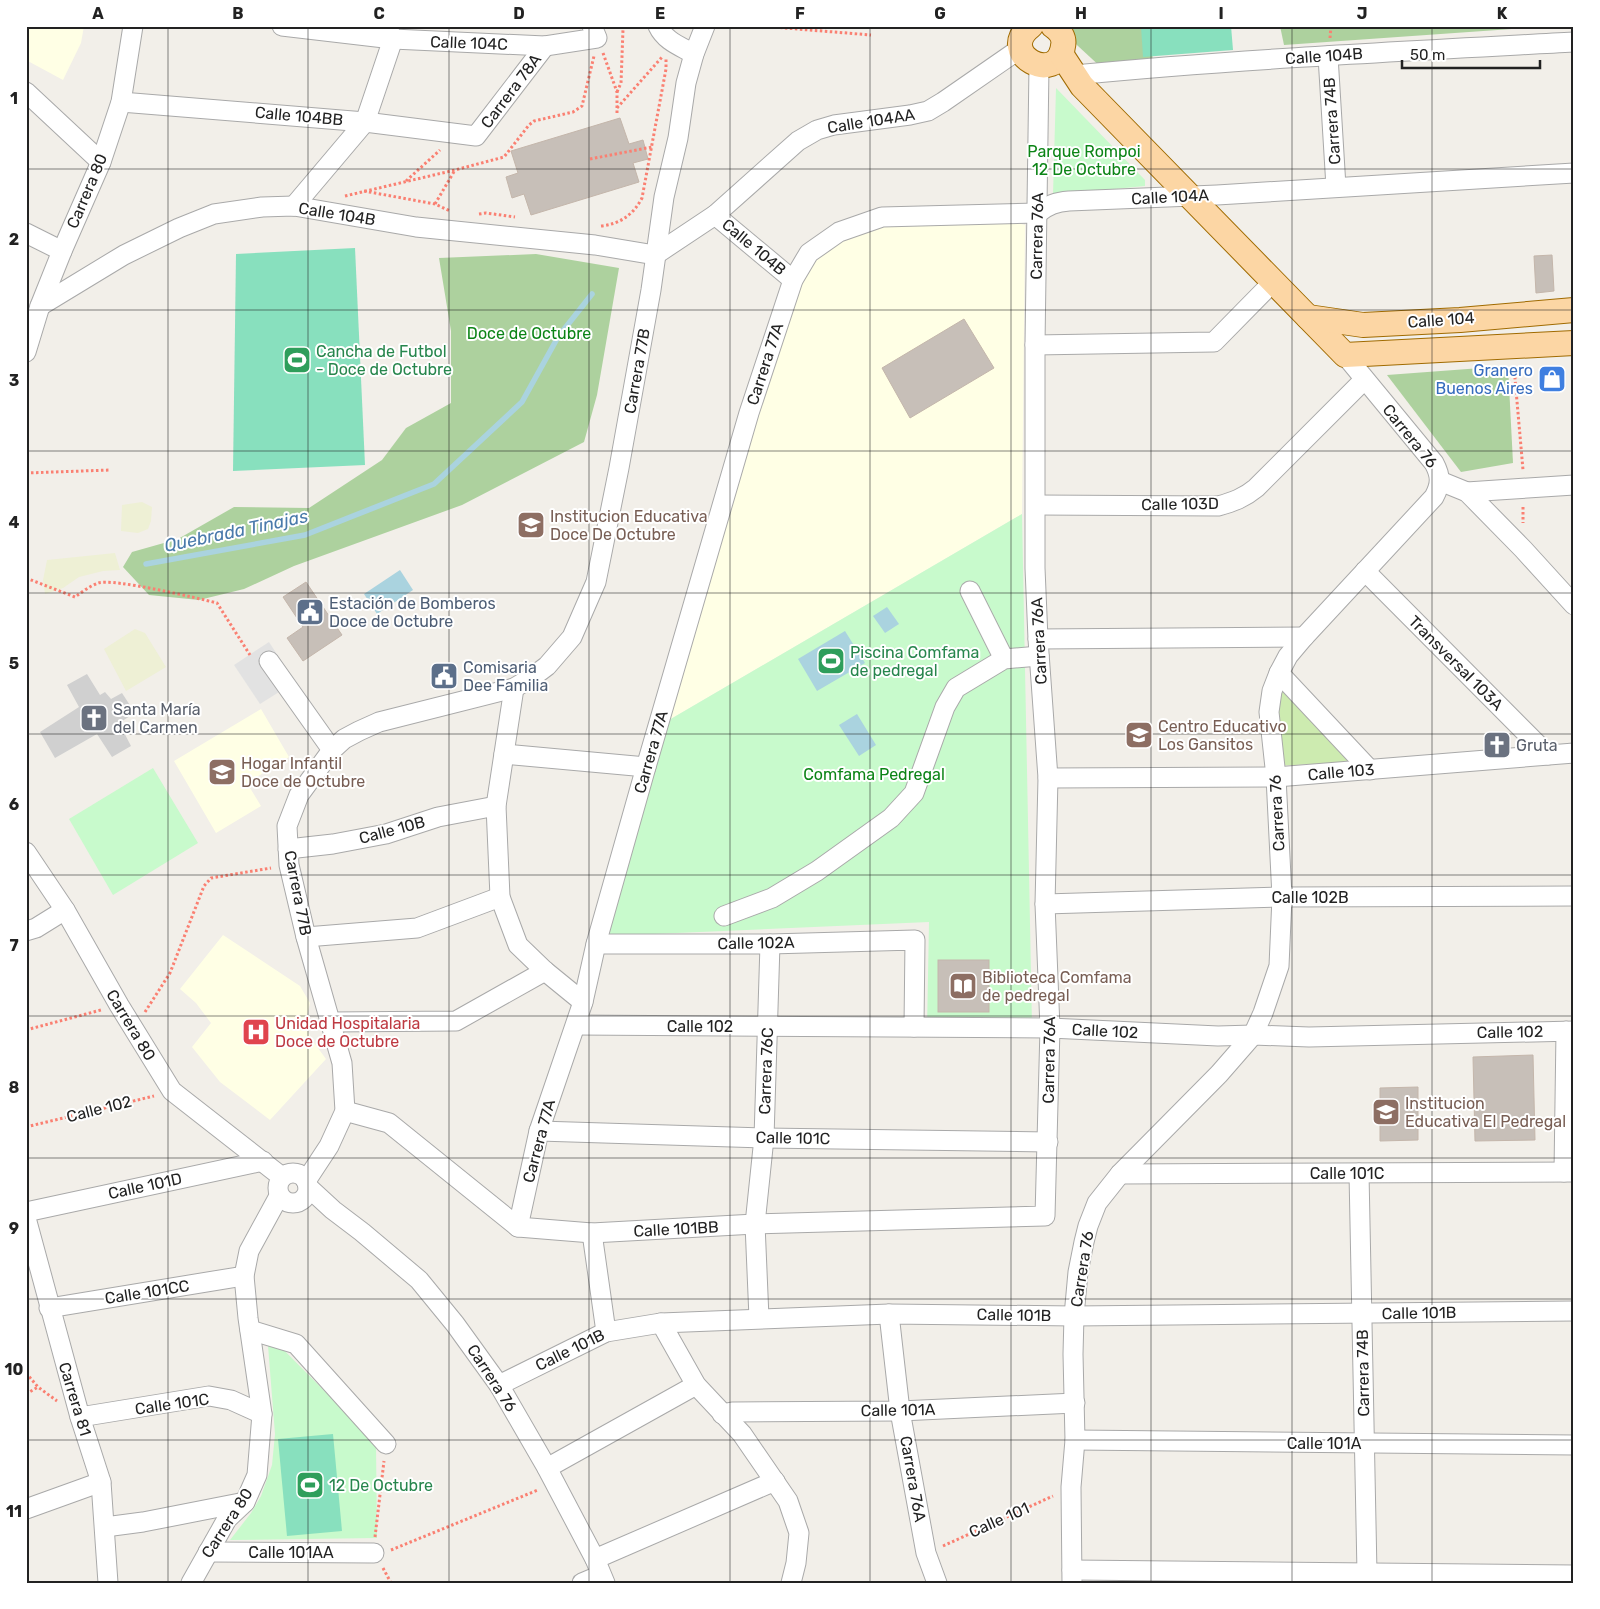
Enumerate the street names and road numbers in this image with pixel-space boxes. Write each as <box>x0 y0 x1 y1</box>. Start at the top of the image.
street label: Calle 104C <box>430 32 508 54</box>
street label: Calle 104B <box>1285 44 1363 68</box>
street label: Carrera 78A <box>477 50 545 132</box>
street label: Carrera 74B <box>1319 77 1345 165</box>
street label: Calle 104BB <box>254 103 344 129</box>
street label: Calle 104AA <box>826 105 916 137</box>
street label: Carrera 80 <box>63 151 111 231</box>
street label: Calle 104A <box>1131 185 1210 209</box>
street label: Carrera 76A <box>1027 192 1047 280</box>
street label: Calle 104B <box>297 199 377 229</box>
street label: Calle 104B <box>718 215 790 279</box>
street label: Calle 104 <box>1407 308 1475 332</box>
street label: Carrera 77A <box>743 320 787 408</box>
street label: Carrera 77B <box>620 327 654 415</box>
street label: Carrera 76 <box>1379 400 1442 472</box>
street label: Calle 103D <box>1141 494 1219 514</box>
street label: Carrera 76A <box>1027 597 1051 685</box>
street label: Transversal 103A <box>1405 612 1507 714</box>
street label: Carrera 77A <box>630 708 672 796</box>
street label: Calle 103 <box>1307 760 1375 784</box>
street label: Carrera 76 <box>1265 774 1288 852</box>
street label: Calle 10B <box>357 812 427 848</box>
street label: Carrera 77B <box>280 849 316 937</box>
street label: Calle 102B <box>1271 888 1349 907</box>
street label: Calle 102A <box>717 933 795 953</box>
street label: Carrera 80 <box>102 986 160 1064</box>
street label: Carrera 76A <box>1039 1016 1059 1104</box>
street label: Calle 102 <box>667 1017 733 1036</box>
street label: Calle 102 <box>1071 1020 1139 1042</box>
street label: Calle 102 <box>1477 1022 1543 1042</box>
street label: Carrera 76C <box>755 1027 777 1115</box>
street label: Calle 102 <box>64 1092 134 1126</box>
street label: Carrera 77A <box>519 1097 559 1185</box>
street label: Calle 101C <box>756 1128 830 1148</box>
street label: Calle 101C <box>1310 1164 1384 1183</box>
street label: Calle 101D <box>106 1169 184 1203</box>
street label: Calle 101BB <box>633 1217 719 1241</box>
street label: Carrera 76 <box>1067 1229 1097 1308</box>
street label: Calle 101CC <box>103 1276 191 1308</box>
street label: Calle 101B <box>1381 1303 1457 1323</box>
street label: Calle 101B <box>976 1305 1052 1325</box>
street label: Calle 101B <box>532 1325 608 1375</box>
street label: Carrera 74B <box>1353 1329 1373 1417</box>
street label: Carrera 76 <box>463 1341 521 1416</box>
street label: Carrera 81 <box>55 1360 95 1438</box>
street label: Calle 101C <box>134 1389 210 1419</box>
street label: Calle 101A <box>860 1400 936 1420</box>
street label: Carrera 76A <box>896 1434 930 1524</box>
street label: Calle 101A <box>1287 1434 1362 1453</box>
street label: Carrera 80 <box>197 1484 257 1562</box>
street label: Calle 101 <box>966 1498 1032 1542</box>
street label: Calle 101AA <box>248 1543 334 1562</box>

